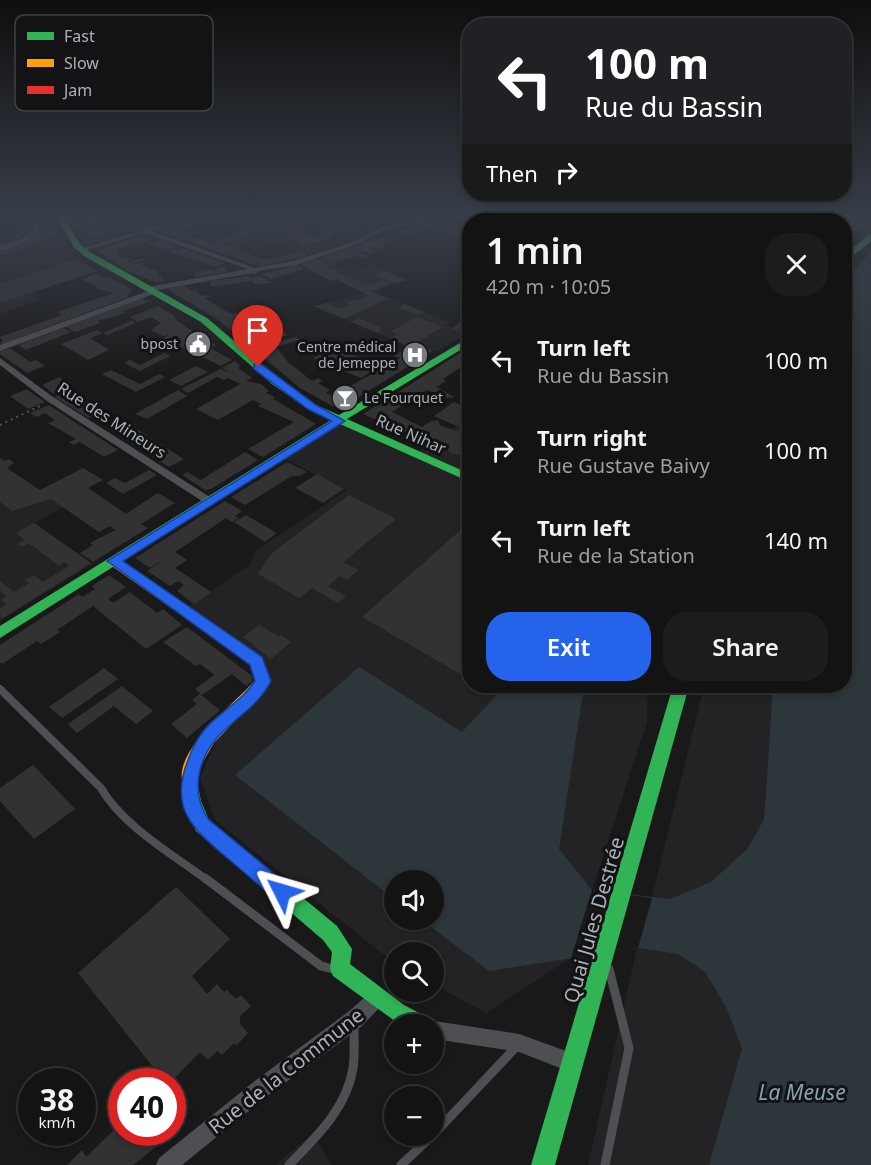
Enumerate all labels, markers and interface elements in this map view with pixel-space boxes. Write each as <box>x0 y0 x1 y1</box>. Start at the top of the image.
legend <box>15 15 213 111</box>
text: Fast <box>64 25 95 47</box>
text: 100 m <box>585 34 709 91</box>
icon: left <box>486 42 564 120</box>
text: Slow <box>64 52 99 74</box>
text: Jam <box>62 79 92 101</box>
text: Rue du Bassin <box>585 88 763 125</box>
icon: right <box>550 156 583 189</box>
text: Then <box>486 158 538 188</box>
text: 1 min <box>486 226 584 275</box>
button: close <box>765 233 828 296</box>
text: 420 m · 10:05 <box>486 273 611 300</box>
pin <box>232 305 283 367</box>
icon: arrive <box>241 314 274 347</box>
public building icon: bpost <box>183 329 213 359</box>
text: Turn left <box>537 332 631 362</box>
place label: bpost <box>141 334 178 353</box>
place label: Centre médical de Jemeppe <box>297 337 396 372</box>
hospital icon: Centre médical de Jemeppe <box>400 340 430 370</box>
icon: left <box>486 344 519 377</box>
text: 100 m <box>764 345 828 375</box>
text: Rue du Bassin <box>537 362 669 389</box>
street label: Rue des Mineurs <box>53 377 171 463</box>
bar icon: Le Fourquet <box>330 383 360 413</box>
place label: Le Fourquet <box>364 388 443 407</box>
street label: Rue Nihar <box>372 409 450 459</box>
text: Turn right <box>537 422 647 452</box>
icon: right <box>486 434 519 467</box>
text: 100 m <box>764 435 828 465</box>
text: Rue Gustave Baivy <box>537 452 710 479</box>
text: Turn left <box>537 512 631 542</box>
icon: left <box>486 524 519 557</box>
text: 140 m <box>764 525 828 555</box>
text: Rue de la Station <box>537 542 695 569</box>
button: Exit <box>486 612 651 681</box>
button: Share <box>663 612 828 681</box>
street label: Quai Jules Destrée <box>557 834 630 1006</box>
position arrow <box>250 860 314 924</box>
map controls <box>384 870 444 1146</box>
button: sound <box>384 870 444 930</box>
button: search <box>384 942 444 1002</box>
street label: Rue de la Commune <box>203 1002 369 1140</box>
button: + <box>384 1014 444 1074</box>
speed limit sign: 40 <box>108 1068 186 1146</box>
water label: La Meuse <box>758 1078 846 1106</box>
text: 38 <box>40 1079 74 1120</box>
button: − <box>384 1086 444 1146</box>
text: km/h <box>39 1112 75 1132</box>

